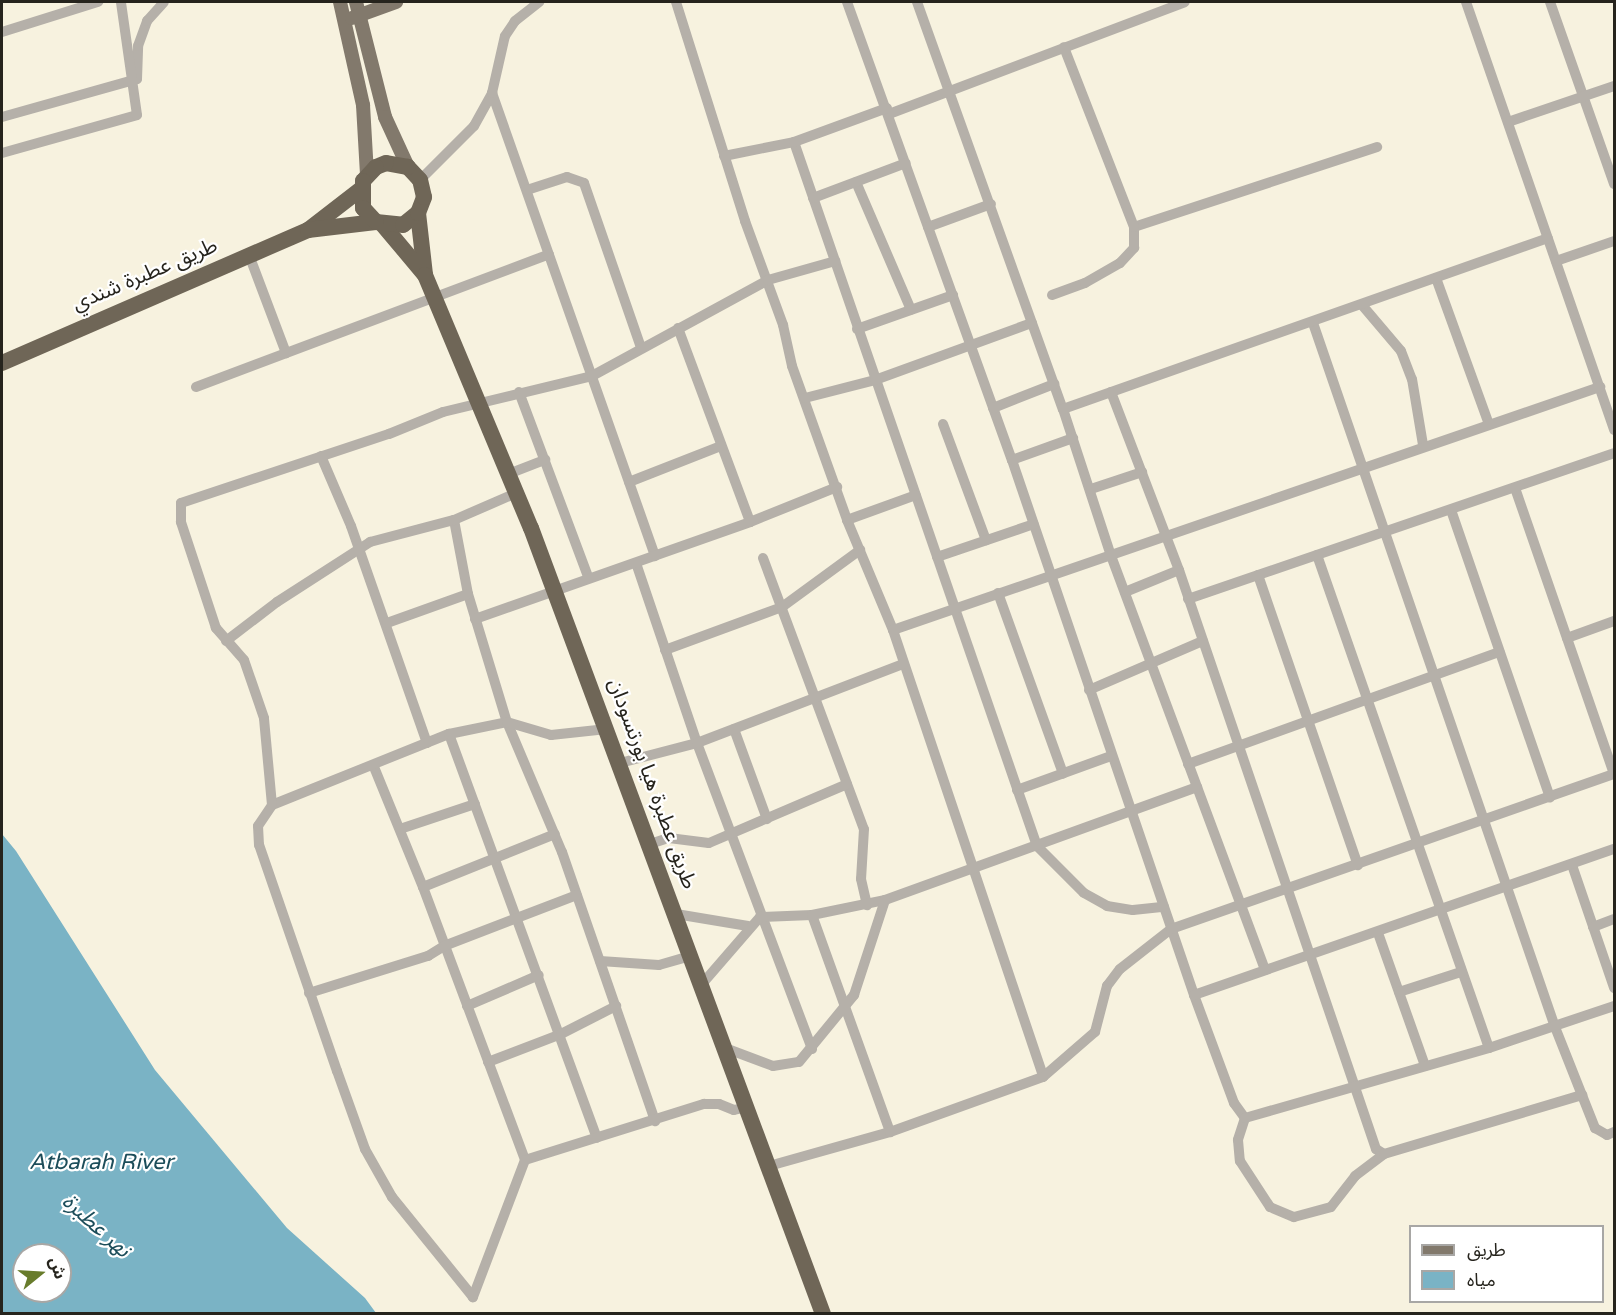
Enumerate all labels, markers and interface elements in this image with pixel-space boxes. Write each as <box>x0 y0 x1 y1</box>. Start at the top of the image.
street label: طريق عطبرة شندي <box>68 233 222 317</box>
street label: طريق عطبرة هيا بورتسودان <box>602 675 702 893</box>
water label: Atbarah River <box>29 1150 173 1176</box>
water label: نهر عطبرة <box>57 1189 135 1263</box>
legend <box>1409 1225 1604 1303</box>
text: طريق <box>1467 1239 1506 1261</box>
north arrow <box>12 1243 72 1303</box>
text: ش <box>44 1255 70 1282</box>
text: مياه <box>1467 1269 1496 1291</box>

